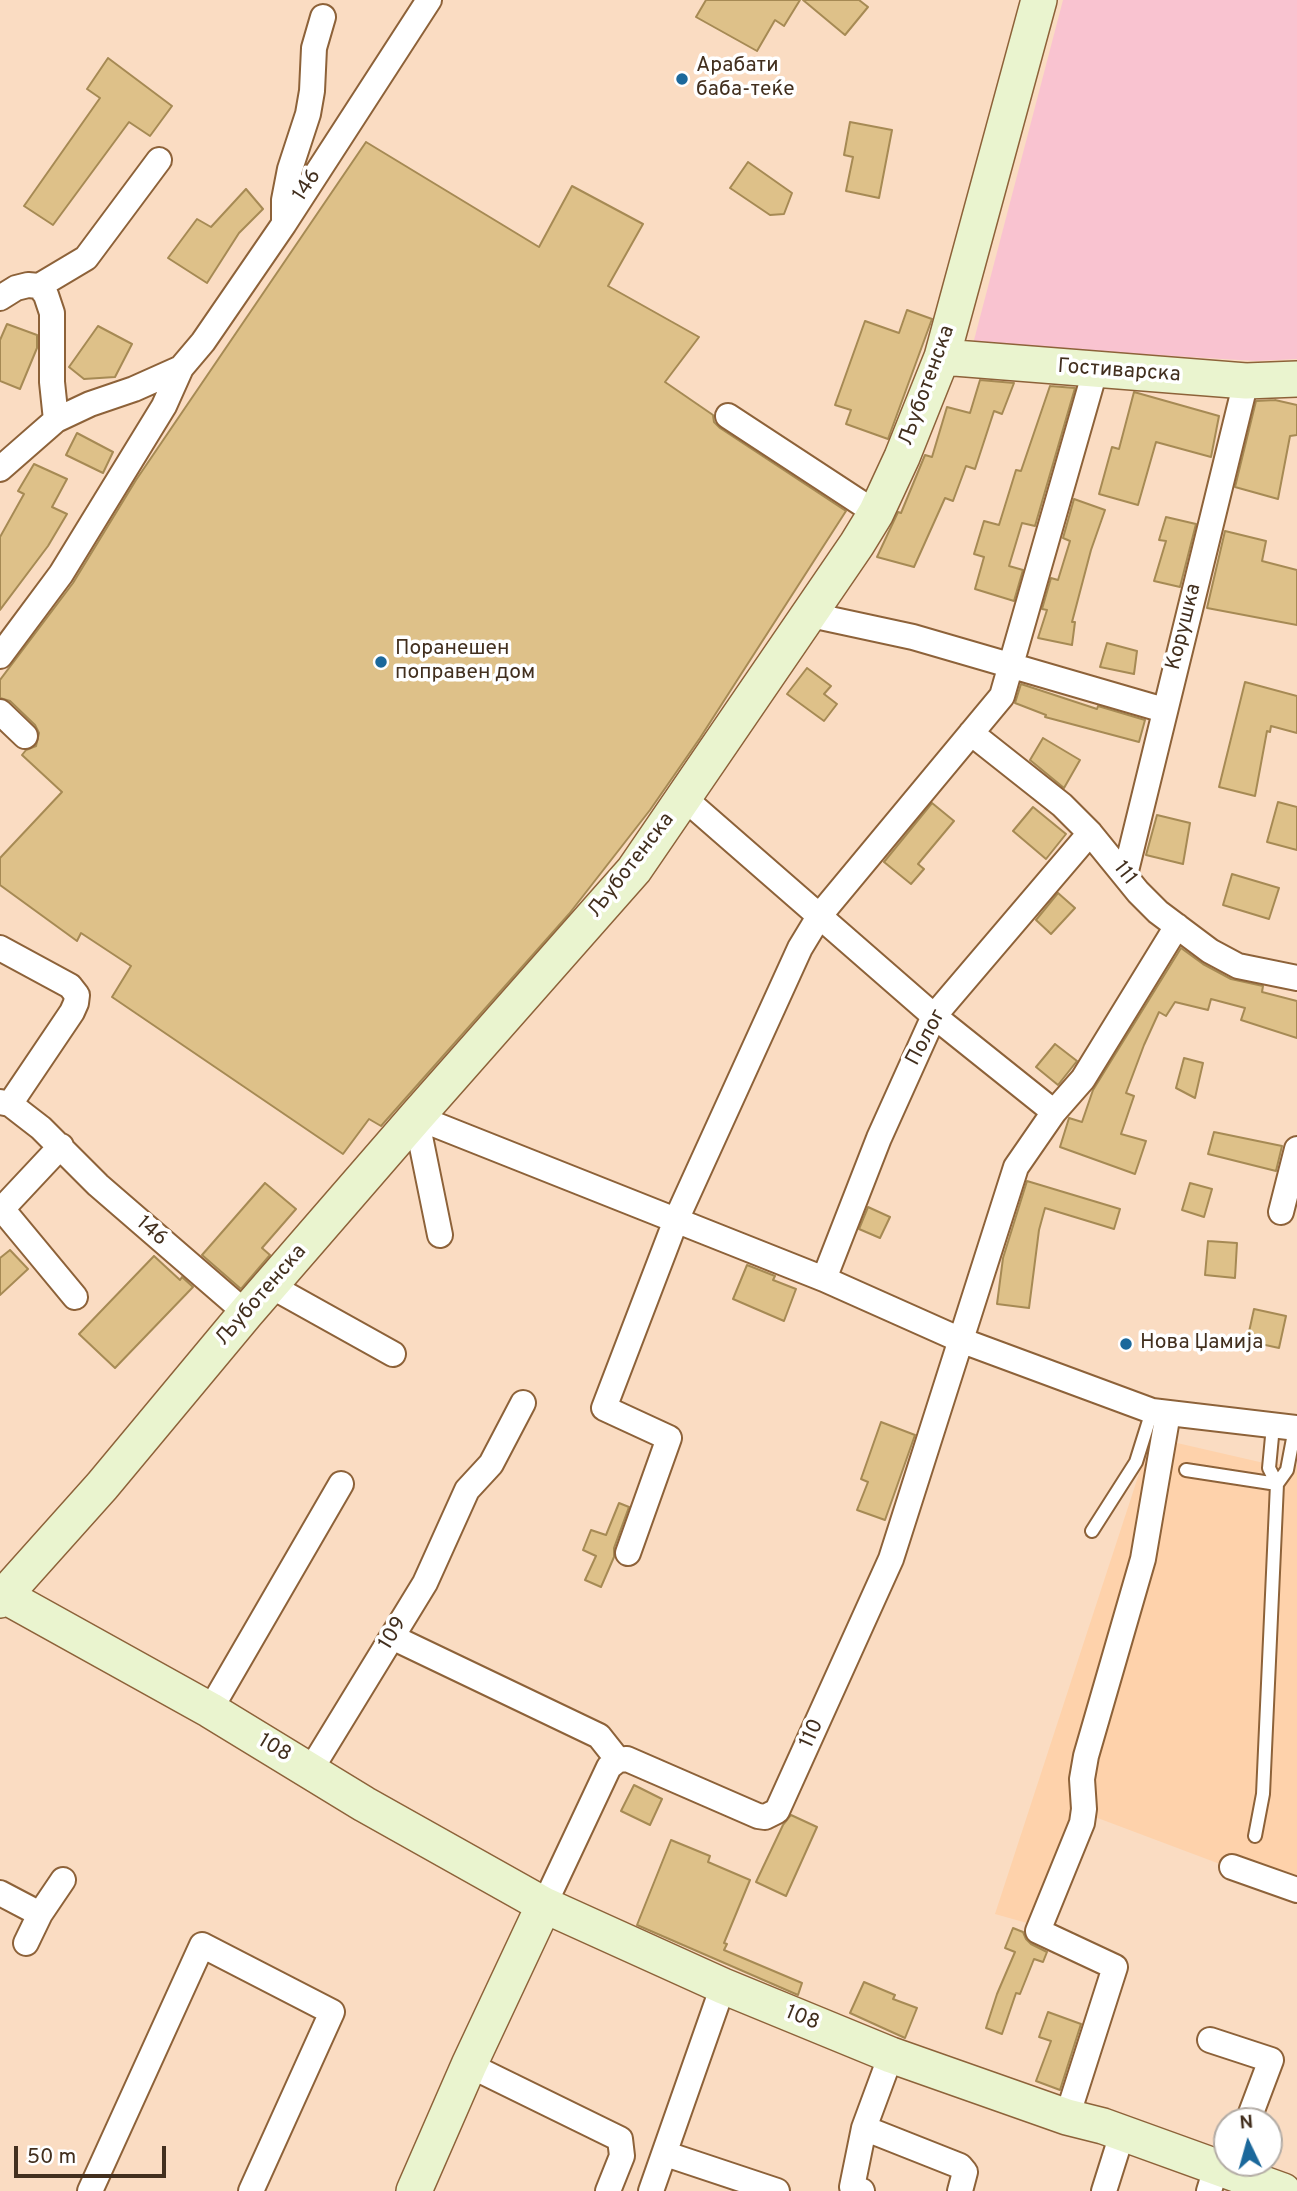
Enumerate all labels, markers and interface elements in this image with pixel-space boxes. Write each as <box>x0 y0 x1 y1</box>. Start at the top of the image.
place label: Арабати баба-теќе <box>696 54 795 104</box>
marker: Арабати баба-теќе <box>674 71 690 87</box>
street label: 146 <box>288 165 328 207</box>
street label: Љуботенска <box>895 322 961 450</box>
street label: Гостиварска <box>1057 355 1181 389</box>
street label: Корушка <box>1162 581 1208 673</box>
place label: Поранешен поправен дом <box>395 637 535 687</box>
marker: Поранешен поправен дом <box>373 654 389 670</box>
street label: Љуботенска <box>583 809 681 923</box>
street label: 111 <box>1107 857 1141 891</box>
street label: Полог <box>902 1006 952 1070</box>
street label: 146 <box>130 1212 172 1252</box>
street label: Љуботенска <box>211 1240 313 1352</box>
place label: Нова Џамија <box>1140 1331 1263 1357</box>
marker: Нова Џамија <box>1118 1336 1134 1352</box>
street label: 109 <box>374 1613 414 1655</box>
street label: 110 <box>796 1716 830 1752</box>
street label: 108 <box>253 1729 295 1769</box>
street label: 108 <box>781 2001 823 2037</box>
north arrow <box>1213 2107 1283 2177</box>
text: N <box>1238 2111 1254 2136</box>
scale bar <box>18 2132 170 2176</box>
text: 50 m <box>27 2144 76 2171</box>

